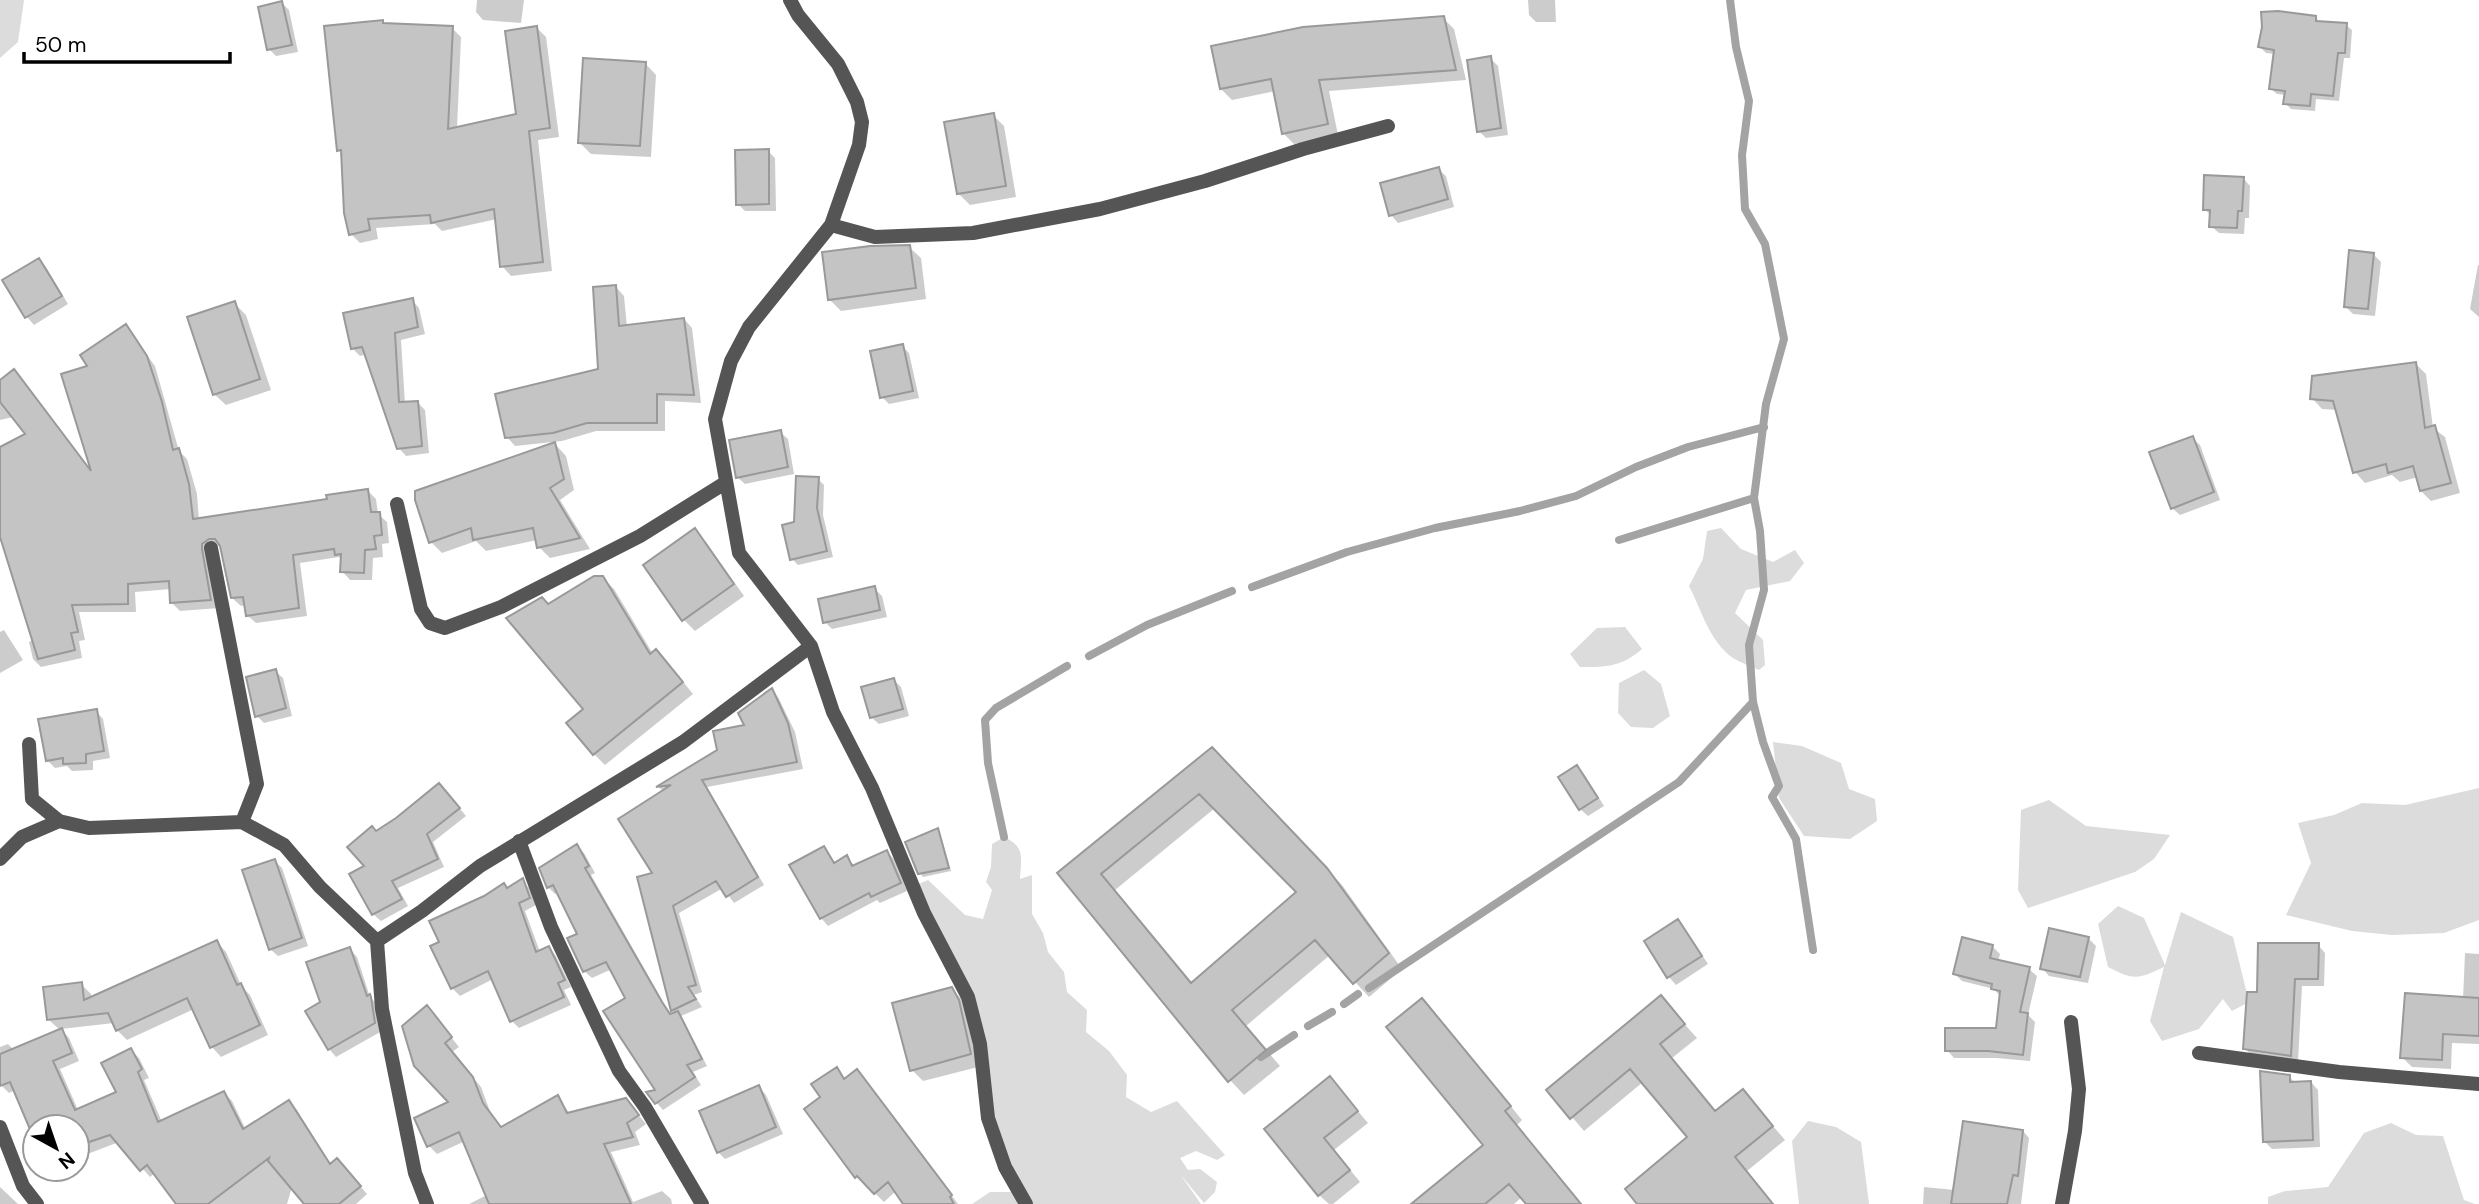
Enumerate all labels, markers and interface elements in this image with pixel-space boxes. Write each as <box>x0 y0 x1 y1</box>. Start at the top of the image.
scale bar <box>24 21 231 65</box>
text: 50 m <box>35 31 86 59</box>
north arrow <box>21 1113 91 1183</box>
text: N <box>53 1147 80 1175</box>

